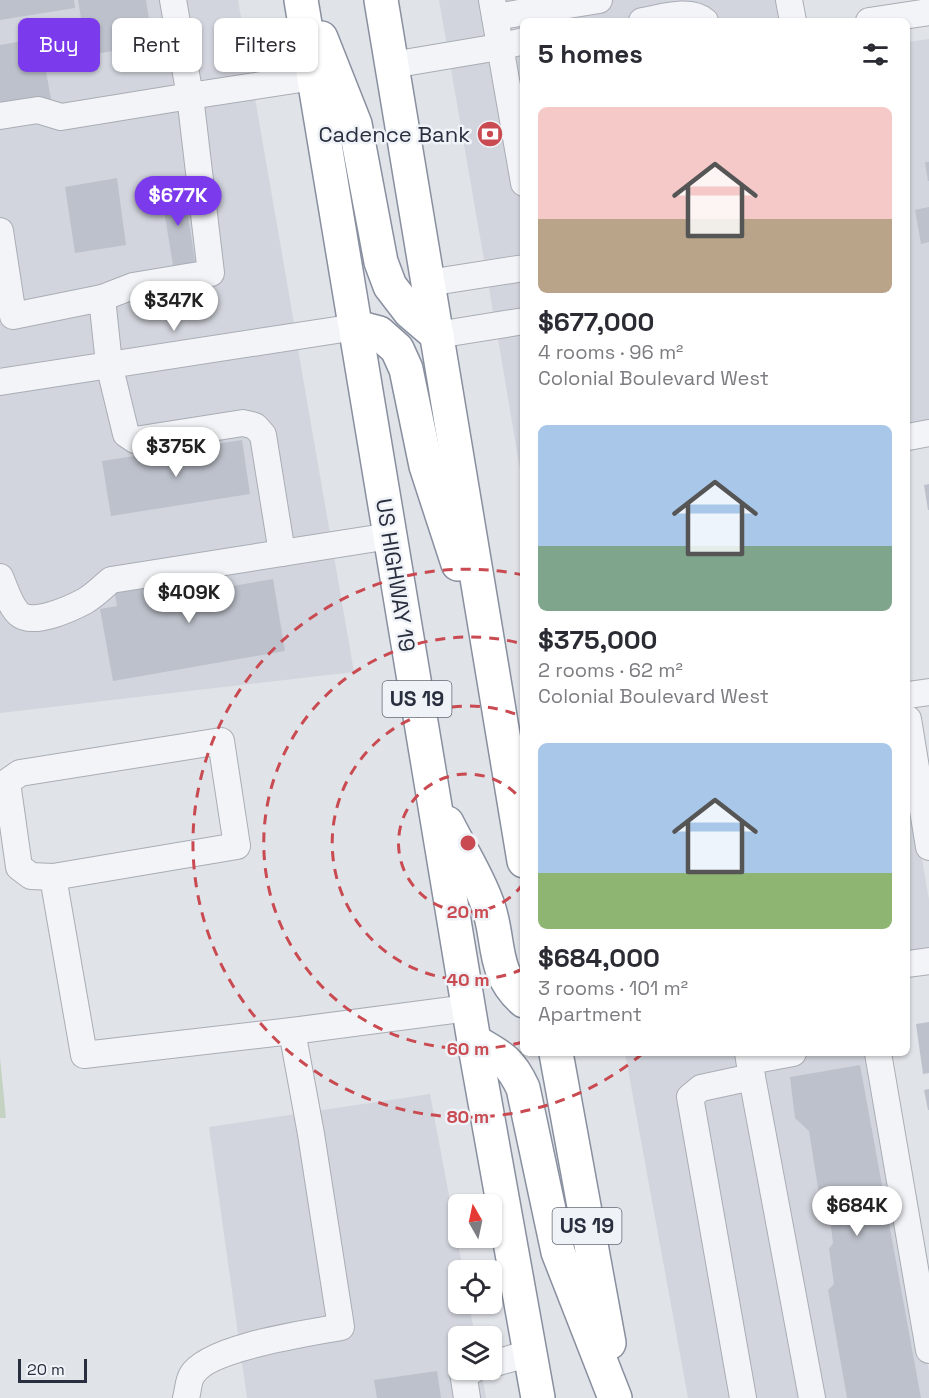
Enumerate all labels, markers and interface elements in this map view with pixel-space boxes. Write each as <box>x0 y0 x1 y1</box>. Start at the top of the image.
chip: Buy <box>18 18 100 72</box>
chip: Rent <box>112 18 202 72</box>
chip: Filters <box>214 18 318 72</box>
text: 5 homes <box>538 37 643 71</box>
icon: filters <box>859 38 892 71</box>
bank icon: Cadence Bank <box>475 119 505 149</box>
place label: Cadence Bank <box>318 120 470 148</box>
icon: home <box>661 146 769 254</box>
pin: $677K <box>136 176 220 227</box>
text: $677K <box>149 182 207 208</box>
pin: $347K <box>132 281 216 332</box>
text: $347K <box>144 287 204 313</box>
text: $677,000 <box>538 305 654 339</box>
text: 4 rooms · 96 m² <box>538 339 683 365</box>
text: Colonial Boulevard West <box>538 365 769 391</box>
pin: $375K <box>134 427 218 478</box>
text: $375K <box>146 433 206 459</box>
icon: home <box>661 464 769 572</box>
street label: US HIGHWAY 19 <box>370 496 422 654</box>
pin: $409K <box>147 573 231 624</box>
text: $409K <box>158 579 220 605</box>
text: $375,000 <box>538 623 657 657</box>
text: 2 rooms · 62 m² <box>538 657 683 683</box>
road number: US 19 <box>382 681 452 717</box>
text: Colonial Boulevard West <box>538 683 769 709</box>
icon: home <box>661 782 769 890</box>
centre of rings <box>458 833 478 853</box>
text: 20 m <box>447 900 489 923</box>
text: $684,000 <box>538 941 660 975</box>
text: 40 m <box>446 968 490 991</box>
text: 3 rooms · 101 m² <box>538 975 688 1001</box>
text: Apartment <box>538 1001 642 1027</box>
text: 60 m <box>447 1037 489 1060</box>
text: 80 m <box>447 1105 489 1128</box>
pin: $684K <box>815 1186 899 1237</box>
text: $684K <box>826 1192 888 1218</box>
north arrow <box>448 1194 502 1248</box>
map controls <box>448 1194 502 1380</box>
road number: US 19 <box>552 1208 622 1244</box>
button: locate <box>448 1260 502 1314</box>
button: layers <box>448 1326 502 1380</box>
scale bar <box>18 1356 87 1384</box>
text: 20 m <box>27 1359 65 1380</box>

